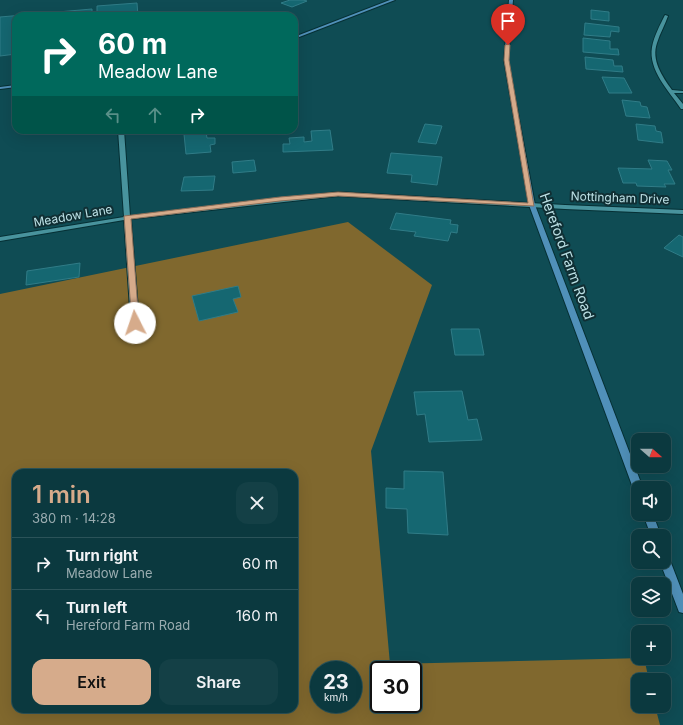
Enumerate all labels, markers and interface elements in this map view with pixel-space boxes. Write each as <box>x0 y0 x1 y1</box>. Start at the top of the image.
pin <box>491 4 525 45</box>
icon: arrive <box>497 10 519 32</box>
text: 60 m <box>98 27 167 61</box>
icon: right <box>32 28 84 80</box>
text: Meadow Lane <box>98 61 218 82</box>
icon: left <box>102 104 124 126</box>
icon: ahead <box>144 104 166 126</box>
icon: right <box>186 104 208 126</box>
street label: Nottingham Drive <box>570 188 670 207</box>
street label: Hereford Farm Road <box>537 190 598 322</box>
street label: Meadow Lane <box>32 201 114 230</box>
position arrow <box>114 302 156 344</box>
north arrow <box>631 433 671 473</box>
map controls <box>631 433 671 713</box>
text: 1 min <box>32 480 91 509</box>
button: sound <box>631 481 671 521</box>
button: close <box>236 482 278 524</box>
text: 380 m · 14:28 <box>32 510 116 526</box>
button: search <box>631 529 671 569</box>
text: Turn right <box>66 546 138 565</box>
icon: right <box>32 553 54 575</box>
text: 60 m <box>242 554 278 573</box>
text: Meadow Lane <box>66 565 152 581</box>
button: layers <box>631 577 671 617</box>
text: Turn left <box>66 598 127 617</box>
icon: left <box>32 605 54 627</box>
text: 160 m <box>236 606 278 625</box>
text: Hereford Farm Road <box>66 617 190 633</box>
button: + <box>631 625 671 665</box>
button: Exit <box>32 659 151 705</box>
button: Share <box>159 659 278 705</box>
speed limit sign: 30 <box>370 661 422 713</box>
text: 23 <box>323 670 349 694</box>
button: − <box>631 673 671 713</box>
text: km/h <box>324 691 348 703</box>

